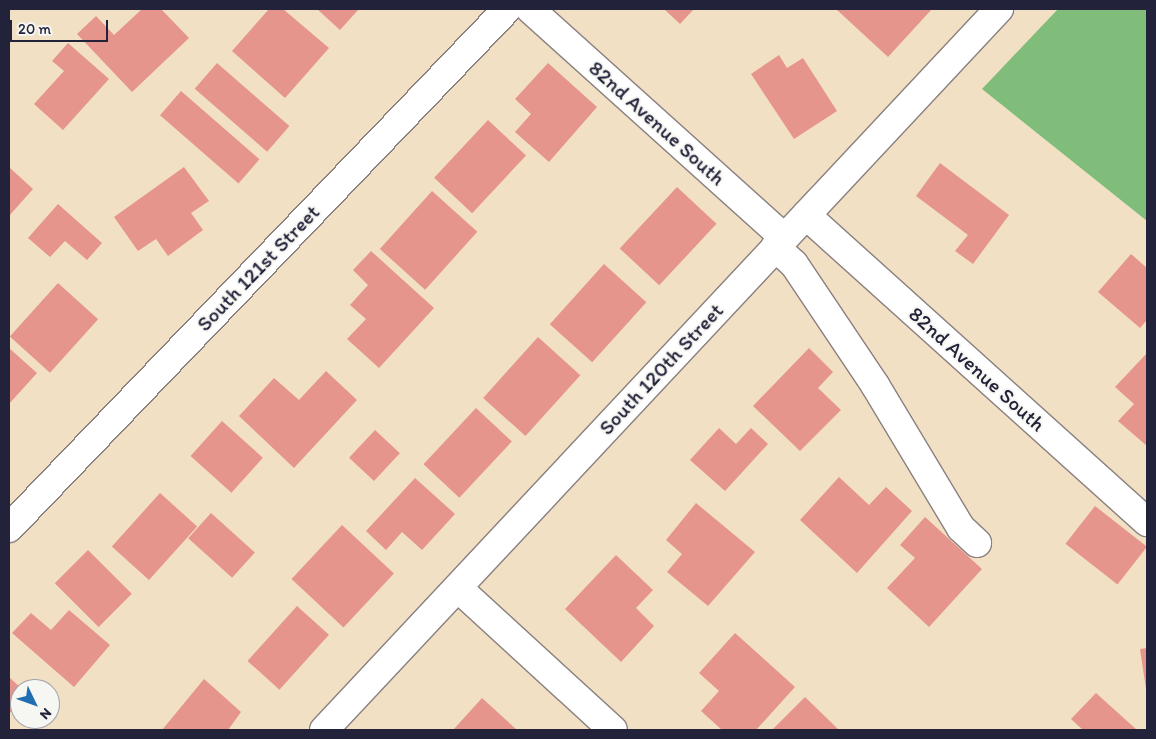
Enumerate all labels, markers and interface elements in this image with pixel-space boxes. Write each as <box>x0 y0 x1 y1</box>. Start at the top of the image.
scale bar <box>12 10 110 42</box>
text: 20 m <box>18 20 51 38</box>
street label: 82nd Avenue South <box>584 56 730 190</box>
street label: South 121st Street <box>192 200 324 336</box>
street label: South 120th Street <box>594 298 728 440</box>
street label: 82nd Avenue South <box>904 302 1050 436</box>
north arrow <box>10 679 60 729</box>
text: N <box>36 704 55 723</box>

